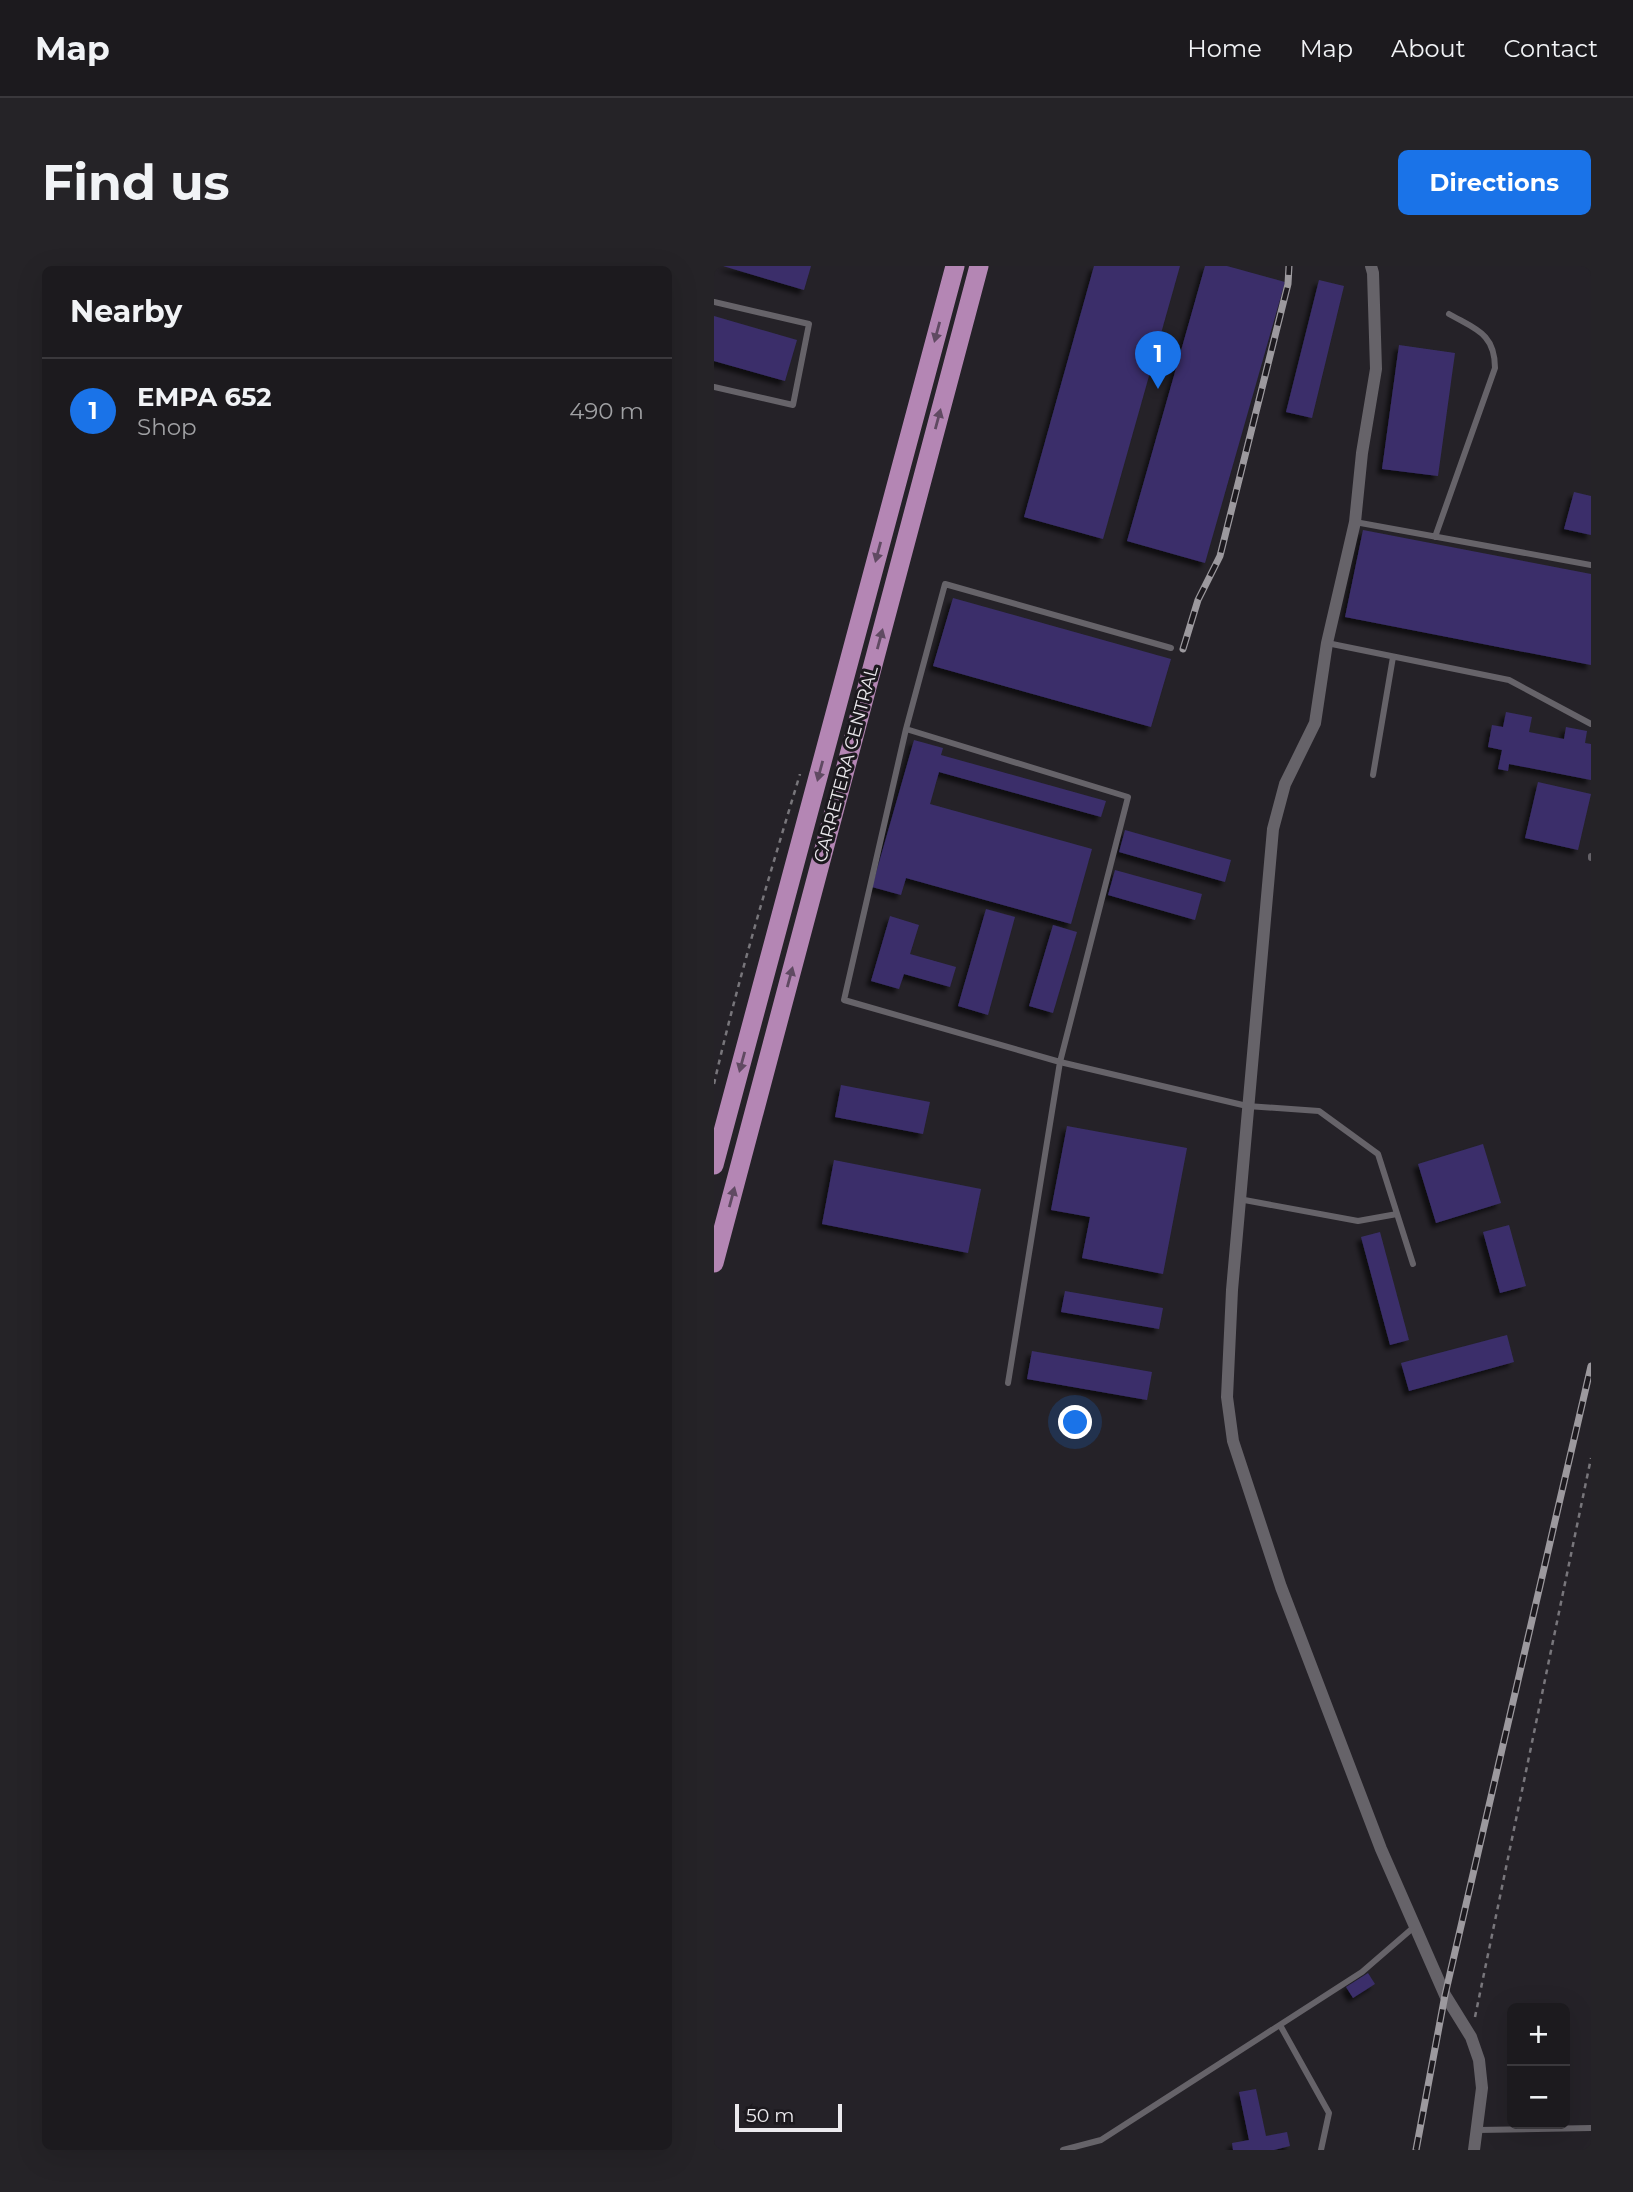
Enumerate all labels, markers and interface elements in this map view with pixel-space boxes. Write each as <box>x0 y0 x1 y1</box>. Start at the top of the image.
text: Map <box>35 28 110 68</box>
text: Home <box>1187 34 1262 63</box>
text: Map <box>1300 34 1353 63</box>
text: About <box>1391 34 1465 63</box>
text: Contact <box>1503 34 1598 63</box>
button: Directions <box>1398 150 1591 215</box>
text: Find us <box>42 153 230 212</box>
text: Nearby <box>70 293 182 330</box>
one-way arrow <box>931 321 942 343</box>
pin: 1 <box>1135 331 1181 389</box>
text: EMPA 652 <box>137 381 272 413</box>
text: 1 <box>88 397 98 425</box>
text: 490 m <box>569 397 644 425</box>
one-way arrow <box>933 408 944 430</box>
text: Shop <box>137 413 197 441</box>
one-way arrow <box>873 542 883 563</box>
one-way arrow <box>875 628 886 650</box>
street label: CARRETERA CENTRAL <box>809 663 883 865</box>
one-way arrow <box>814 761 824 782</box>
one-way arrow <box>785 966 796 988</box>
one-way arrow <box>736 1052 746 1073</box>
one-way arrow <box>727 1186 737 1207</box>
your location <box>1058 1405 1092 1439</box>
map controls <box>1507 2003 1570 2129</box>
button: + <box>1507 2003 1570 2066</box>
button: − <box>1507 2066 1570 2129</box>
scale bar <box>735 2101 842 2133</box>
text: 50 m <box>746 2104 794 2127</box>

